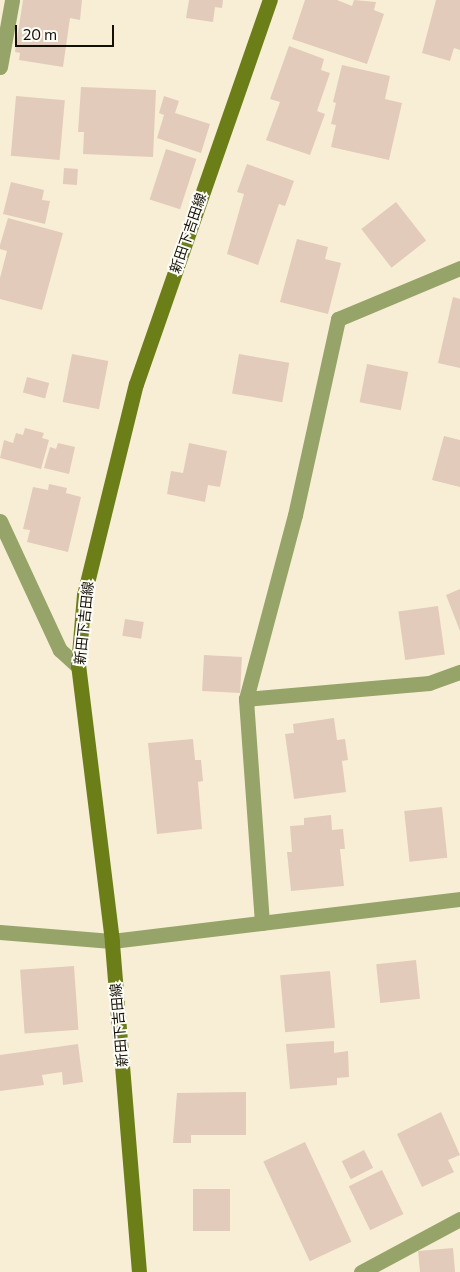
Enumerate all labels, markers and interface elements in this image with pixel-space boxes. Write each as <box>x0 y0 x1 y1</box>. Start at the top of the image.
scale bar <box>18 15 116 47</box>
text: 20 m <box>23 25 57 43</box>
street label: 新田下吉田線 <box>166 191 210 275</box>
street label: 新田下吉田線 <box>71 580 97 666</box>
street label: 新田下吉田線 <box>107 982 131 1068</box>

